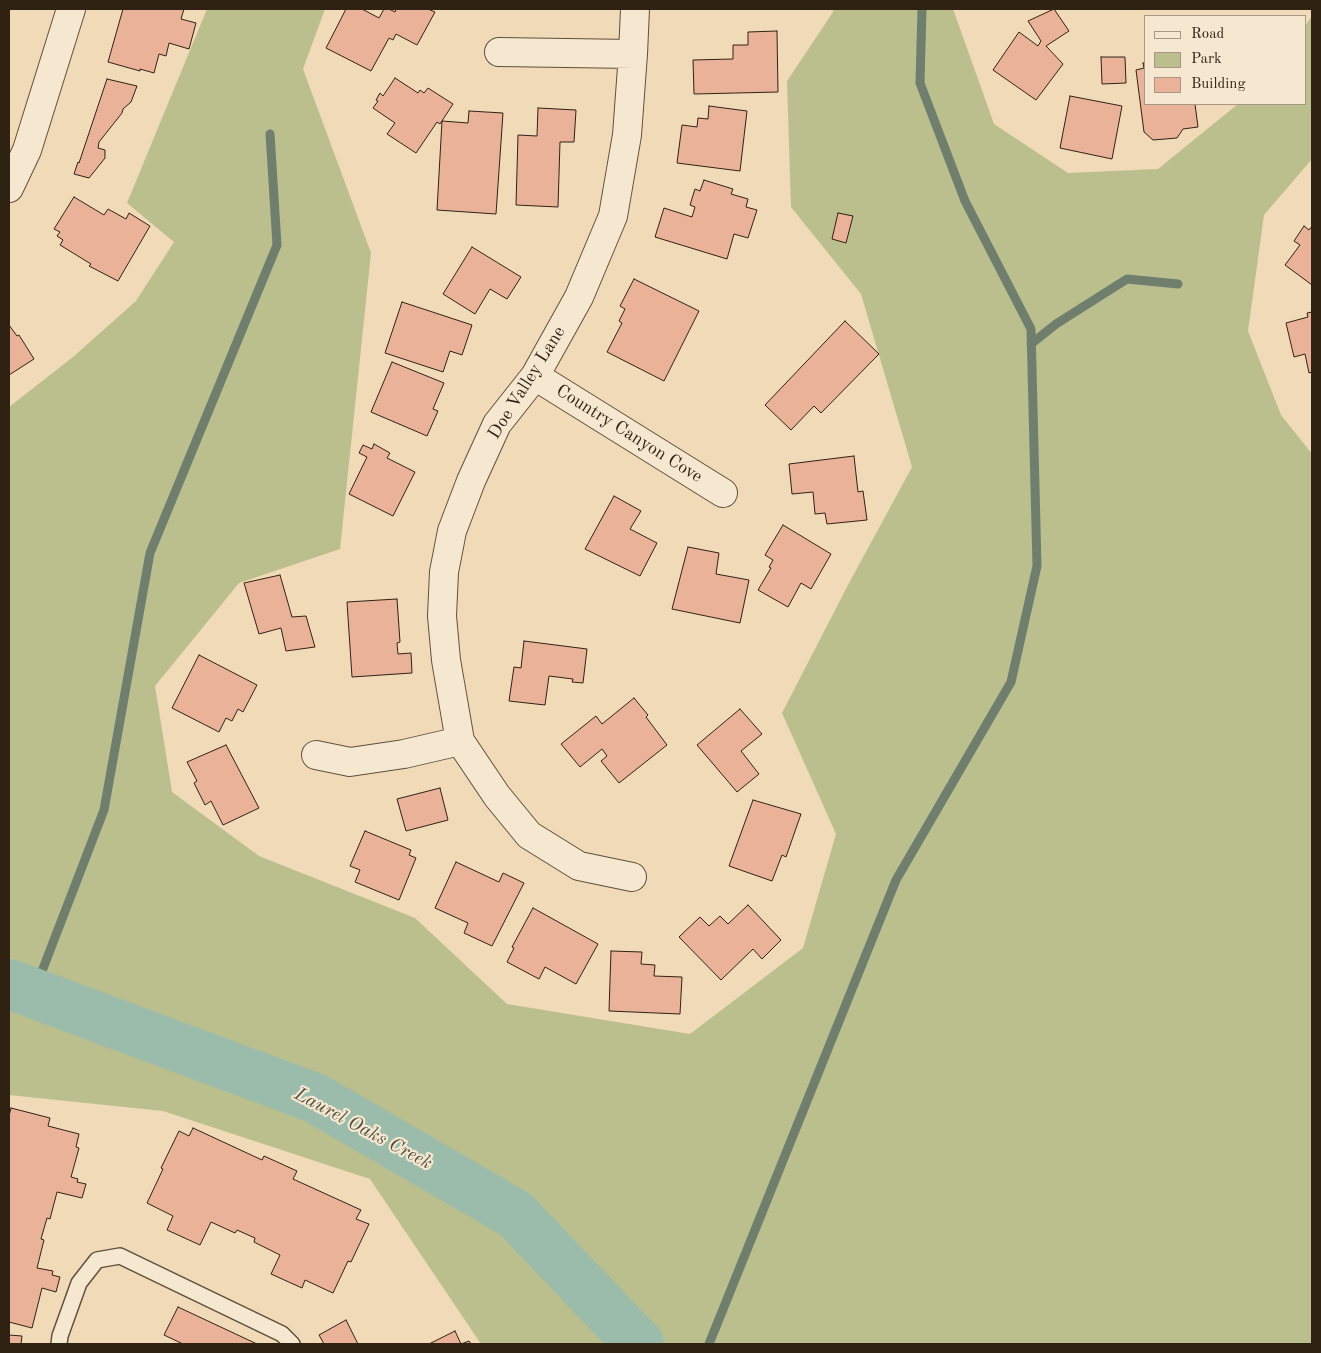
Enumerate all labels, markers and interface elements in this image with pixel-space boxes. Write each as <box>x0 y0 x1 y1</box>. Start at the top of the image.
legend <box>1144 15 1306 105</box>
text: Road <box>1191 27 1224 42</box>
text: Park <box>1191 52 1222 67</box>
text: Building <box>1191 77 1246 92</box>
street label: Doe Valley Lane <box>484 323 570 443</box>
street label: Country Canyon Cove <box>552 380 706 488</box>
water label: Laurel Oaks Creek <box>290 1083 436 1175</box>

